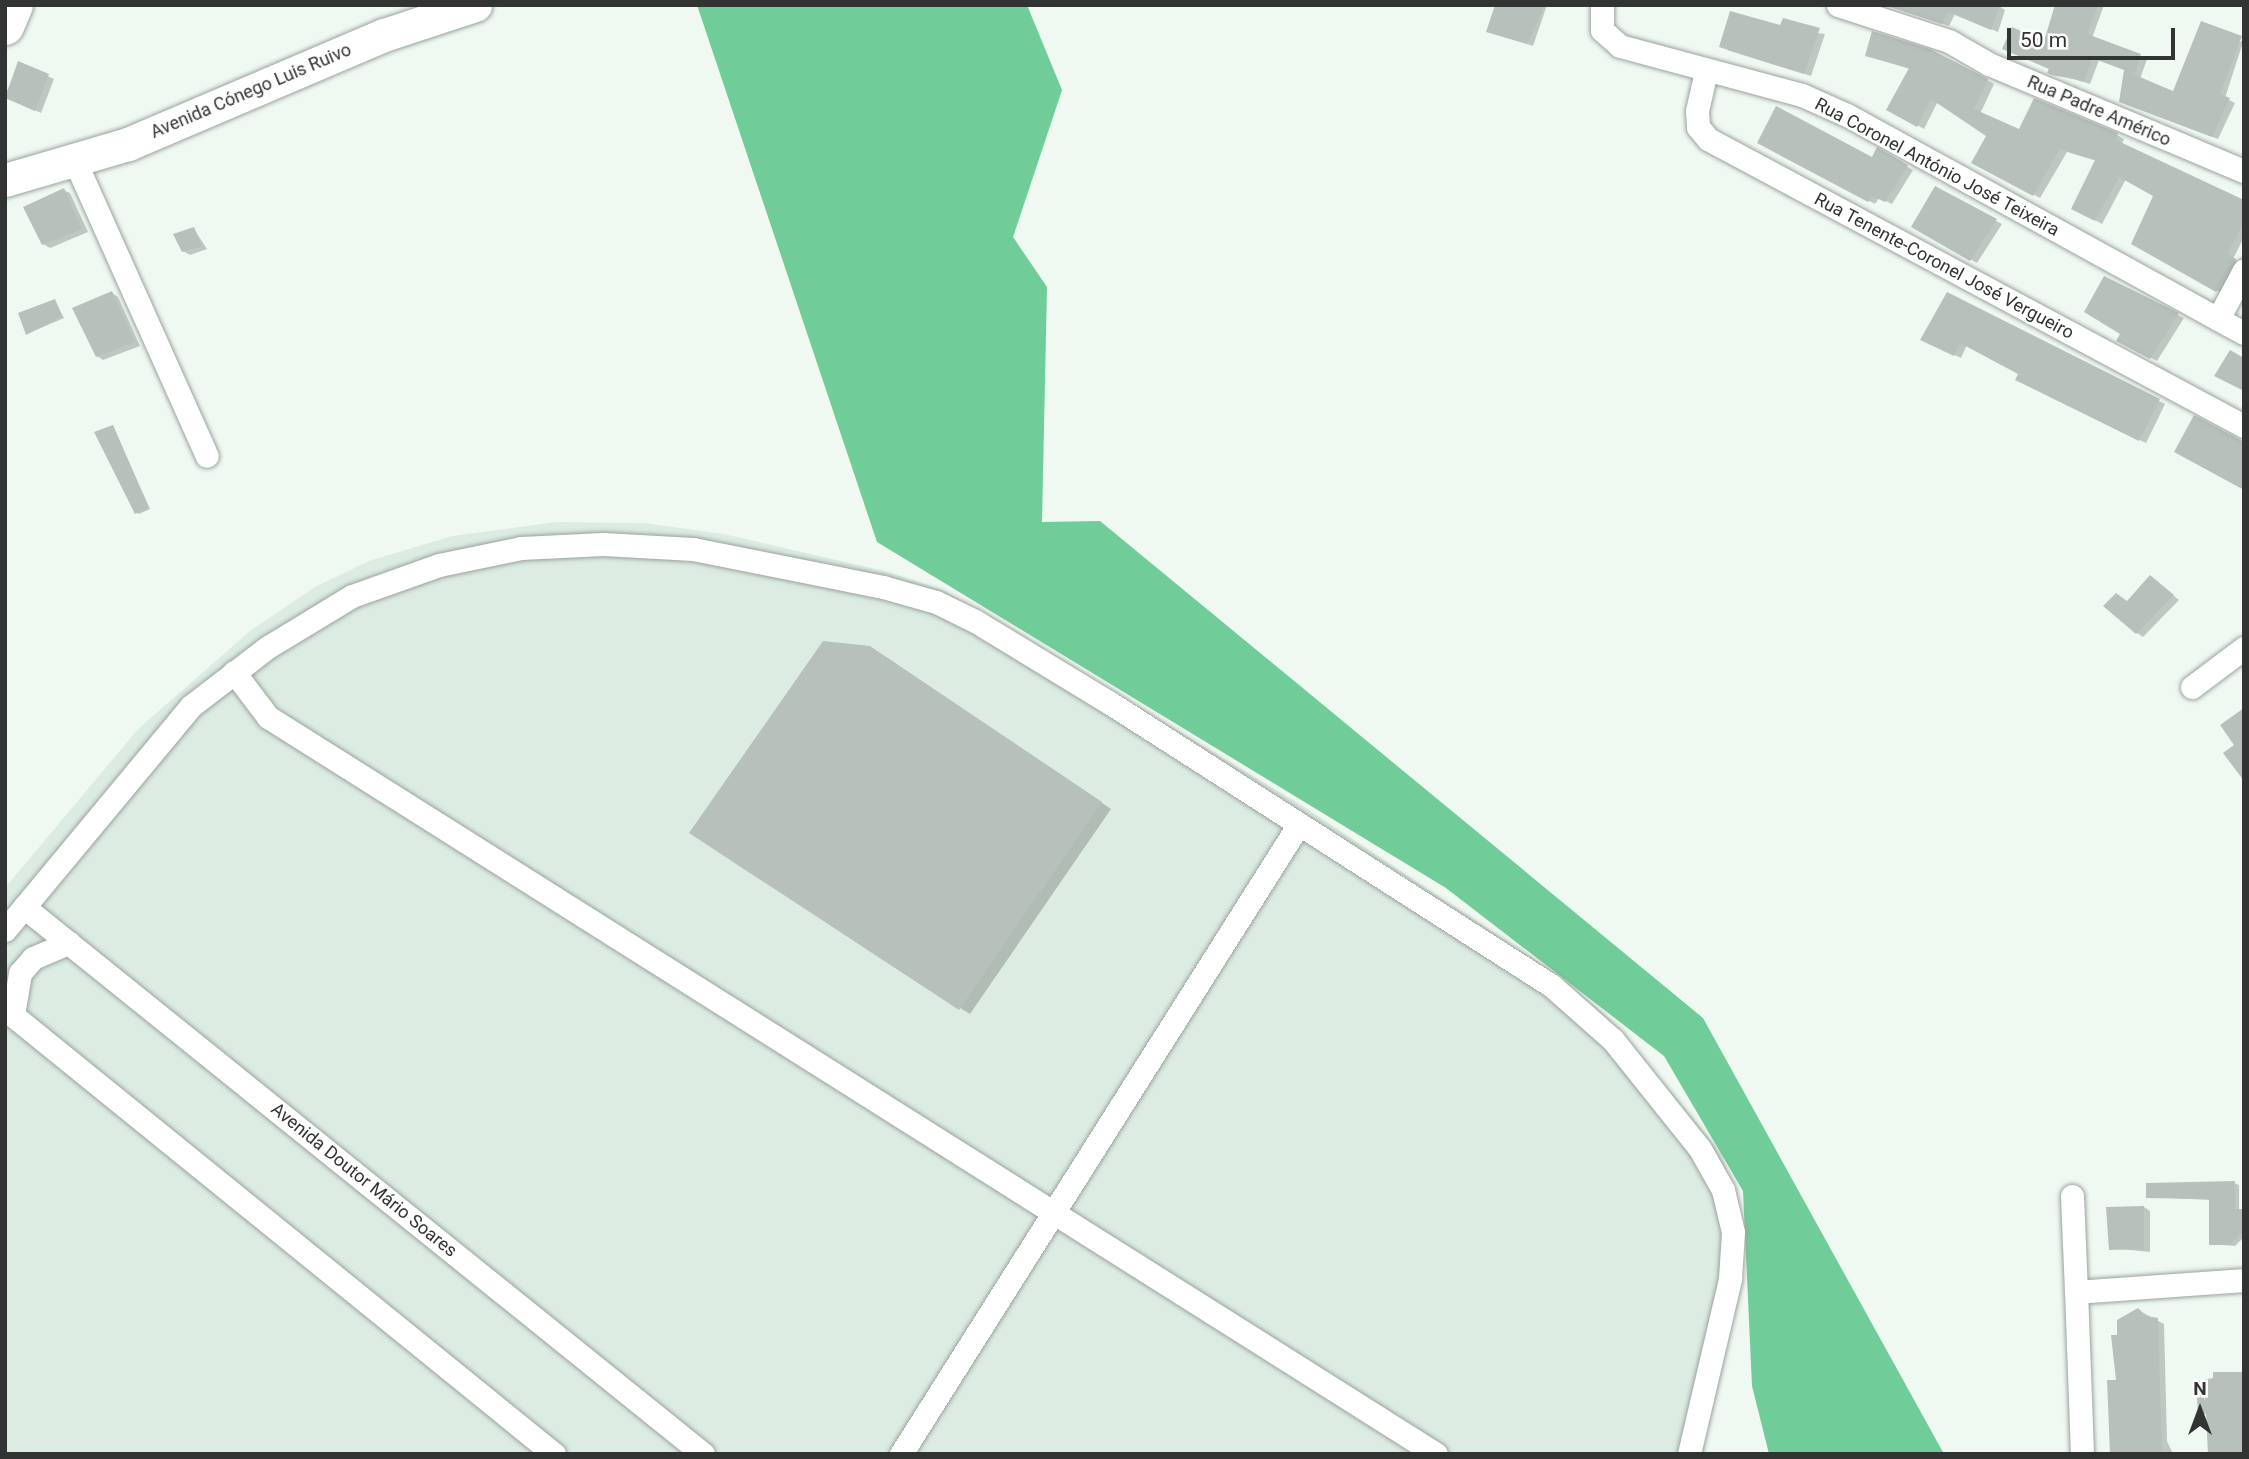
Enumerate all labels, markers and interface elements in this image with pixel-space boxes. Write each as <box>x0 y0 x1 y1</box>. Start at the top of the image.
scale bar <box>2011 14 2179 58</box>
text: 50 m <box>2020 28 2067 52</box>
street label: Avenida Cónego Luis Ruivo <box>147 39 355 143</box>
street label: Rua Padre Américo <box>2024 71 2174 151</box>
street label: Rua Coronel António José Teixeira <box>1811 93 2063 241</box>
street label: Rua Tenente-Coronel José Vergueiro <box>1810 188 2078 344</box>
street label: Avenida Doutor Mário Soares <box>267 1098 461 1262</box>
north arrow <box>2165 1375 2235 1445</box>
text: N <box>2193 1377 2207 1400</box>

